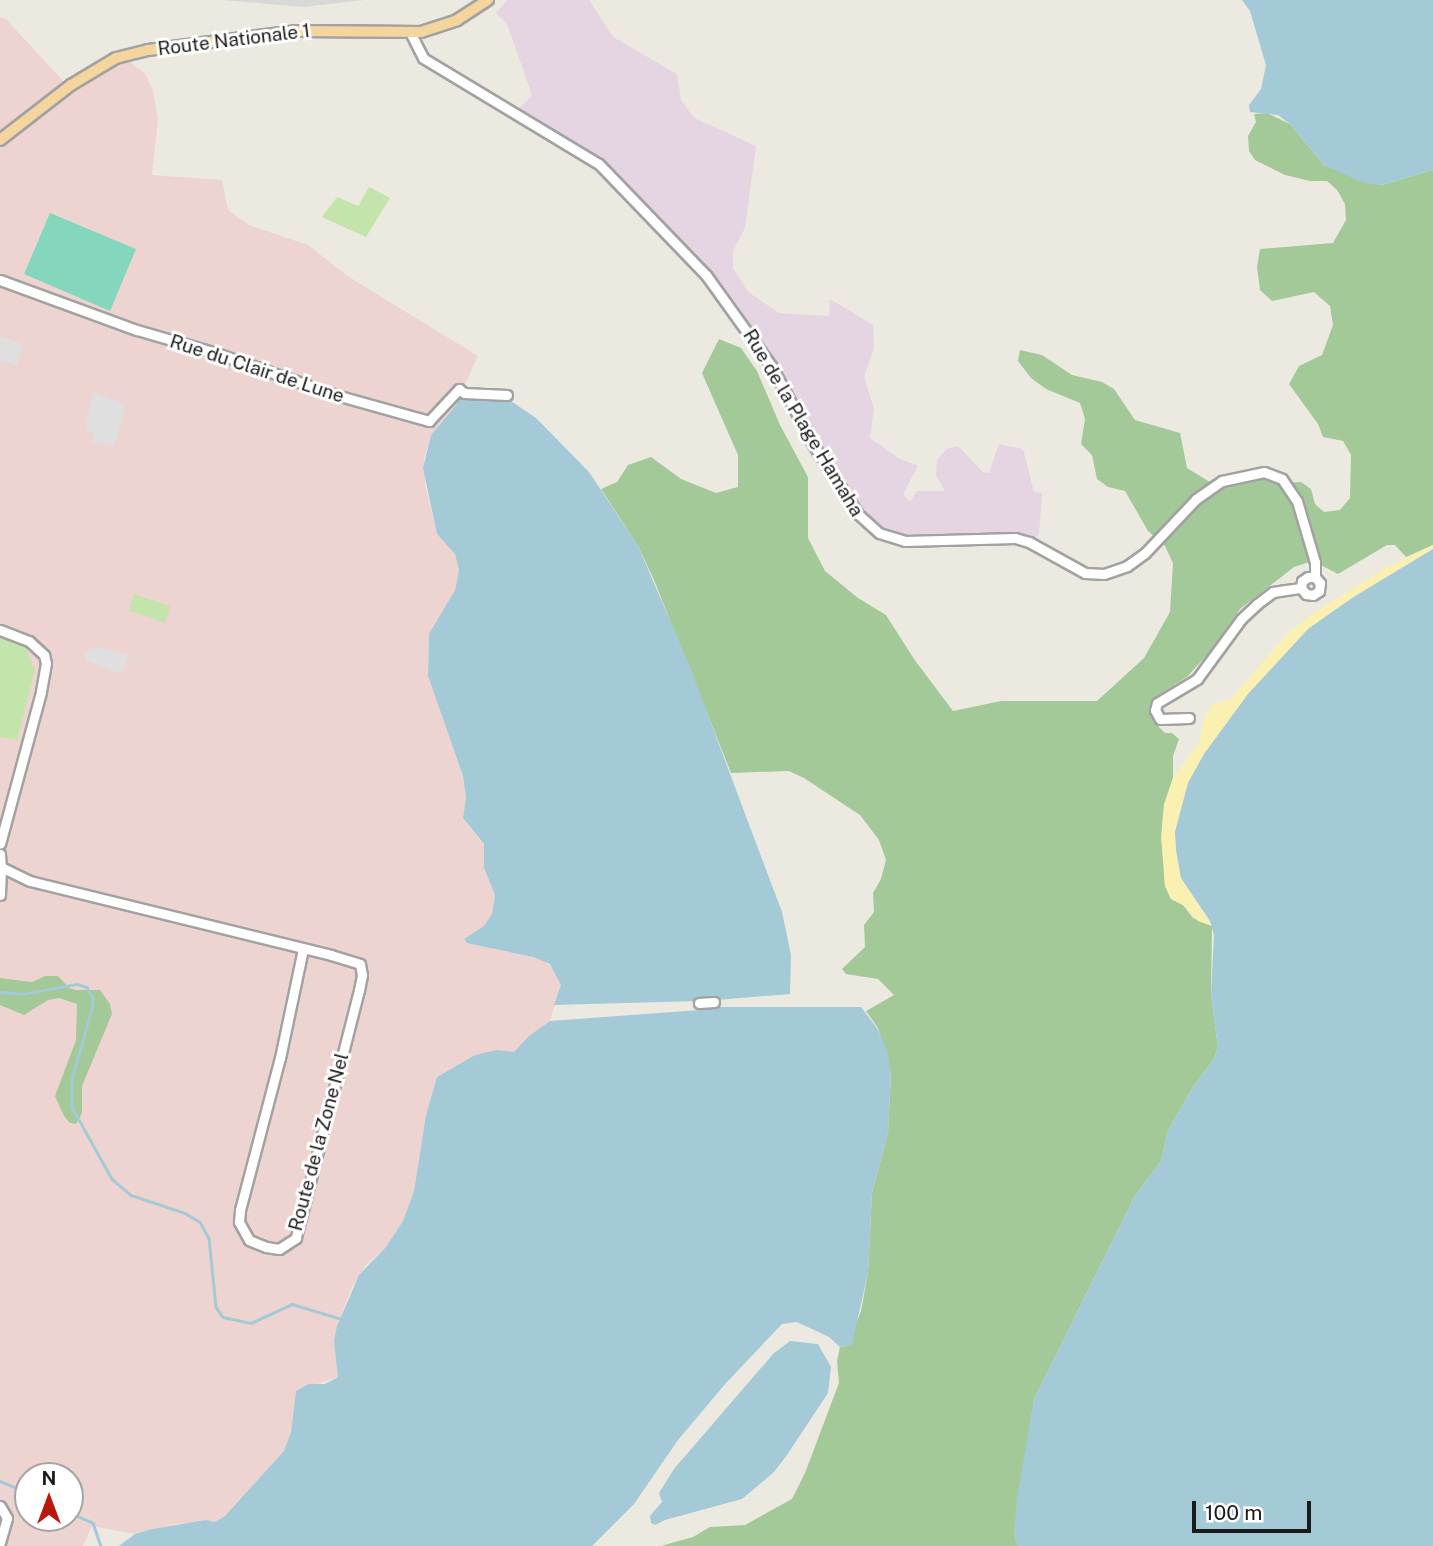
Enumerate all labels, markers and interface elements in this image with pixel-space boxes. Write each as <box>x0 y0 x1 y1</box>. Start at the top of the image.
street label: Route Nationale 1 <box>156 19 312 61</box>
street label: Rue de la Plage Hamaha <box>738 325 868 521</box>
street label: Rue du Clair de Lune <box>167 330 347 408</box>
street label: Route de la Zone Nel <box>284 1050 354 1234</box>
north arrow <box>14 1462 84 1532</box>
text: N <box>42 1467 56 1489</box>
scale bar <box>1195 1486 1314 1530</box>
text: 100 m <box>1205 1500 1262 1525</box>

